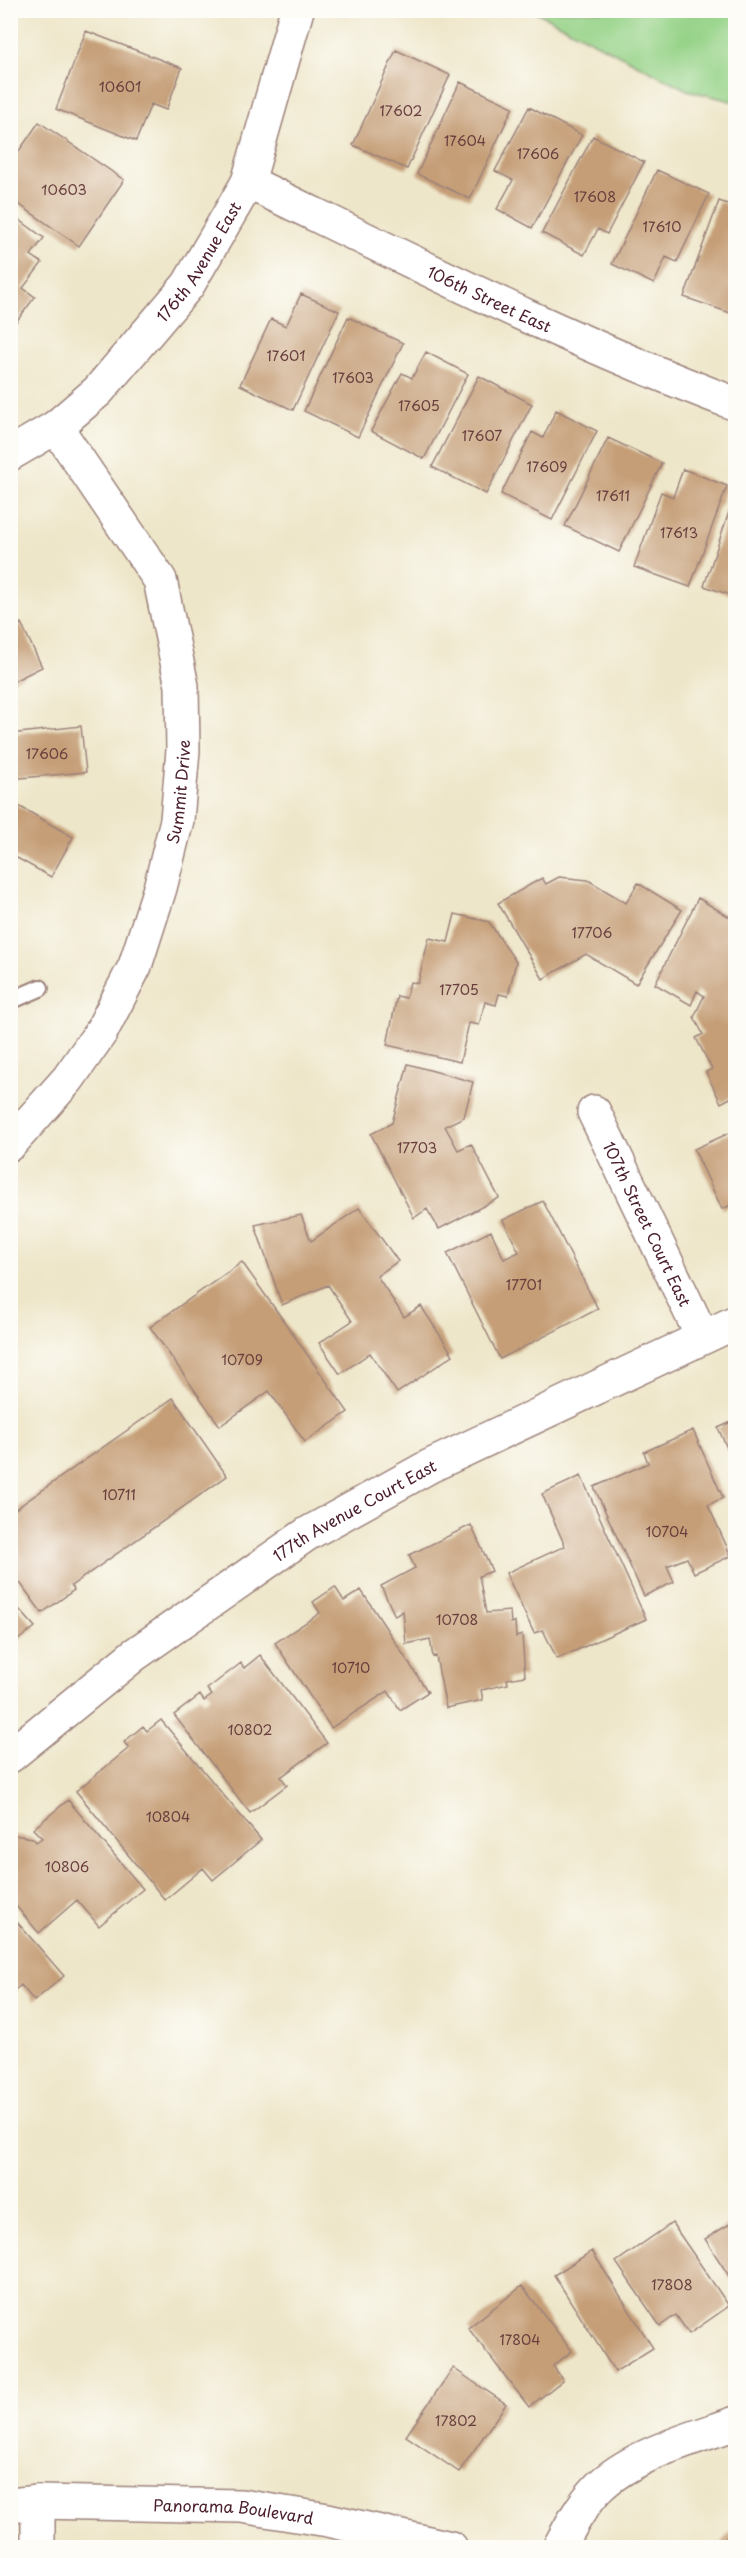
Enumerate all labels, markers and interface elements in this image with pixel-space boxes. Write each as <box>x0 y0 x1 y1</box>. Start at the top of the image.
house number: 10601 <box>99 76 141 97</box>
house number: 17602 <box>380 100 423 121</box>
house number: 17604 <box>444 130 486 151</box>
house number: 17606 <box>517 143 559 164</box>
house number: 10603 <box>41 179 87 200</box>
house number: 17608 <box>574 186 616 207</box>
street label: 176th Avenue East <box>150 197 246 327</box>
house number: 17610 <box>643 216 681 237</box>
street label: 106th Street East <box>423 259 555 338</box>
house number: 17601 <box>266 345 306 366</box>
house number: 17603 <box>332 367 374 388</box>
house number: 17605 <box>398 395 440 416</box>
house number: 17607 <box>462 425 502 446</box>
house number: 17609 <box>526 456 568 477</box>
house number: 17611 <box>596 485 630 506</box>
house number: 17613 <box>660 522 698 543</box>
street label: Summit Drive <box>160 740 195 846</box>
house number: 17606 <box>26 743 68 764</box>
house number: 17706 <box>572 922 613 943</box>
house number: 17705 <box>439 979 479 1000</box>
house number: 17703 <box>397 1137 437 1158</box>
street label: 107th Street Court East <box>598 1137 698 1310</box>
house number: 17701 <box>506 1274 542 1295</box>
house number: 10709 <box>221 1349 263 1370</box>
street label: 177th Avenue Court East <box>267 1453 440 1567</box>
house number: 10711 <box>102 1484 136 1505</box>
house number: 10704 <box>646 1521 688 1542</box>
house number: 10708 <box>436 1609 478 1630</box>
house number: 10710 <box>332 1657 370 1678</box>
house number: 10802 <box>228 1719 272 1740</box>
house number: 10804 <box>146 1806 190 1827</box>
house number: 10806 <box>45 1856 89 1877</box>
house number: 17808 <box>651 2274 693 2295</box>
house number: 17804 <box>499 2329 541 2350</box>
house number: 17802 <box>435 2410 477 2431</box>
street label: Panorama Boulevard <box>153 2492 316 2530</box>

